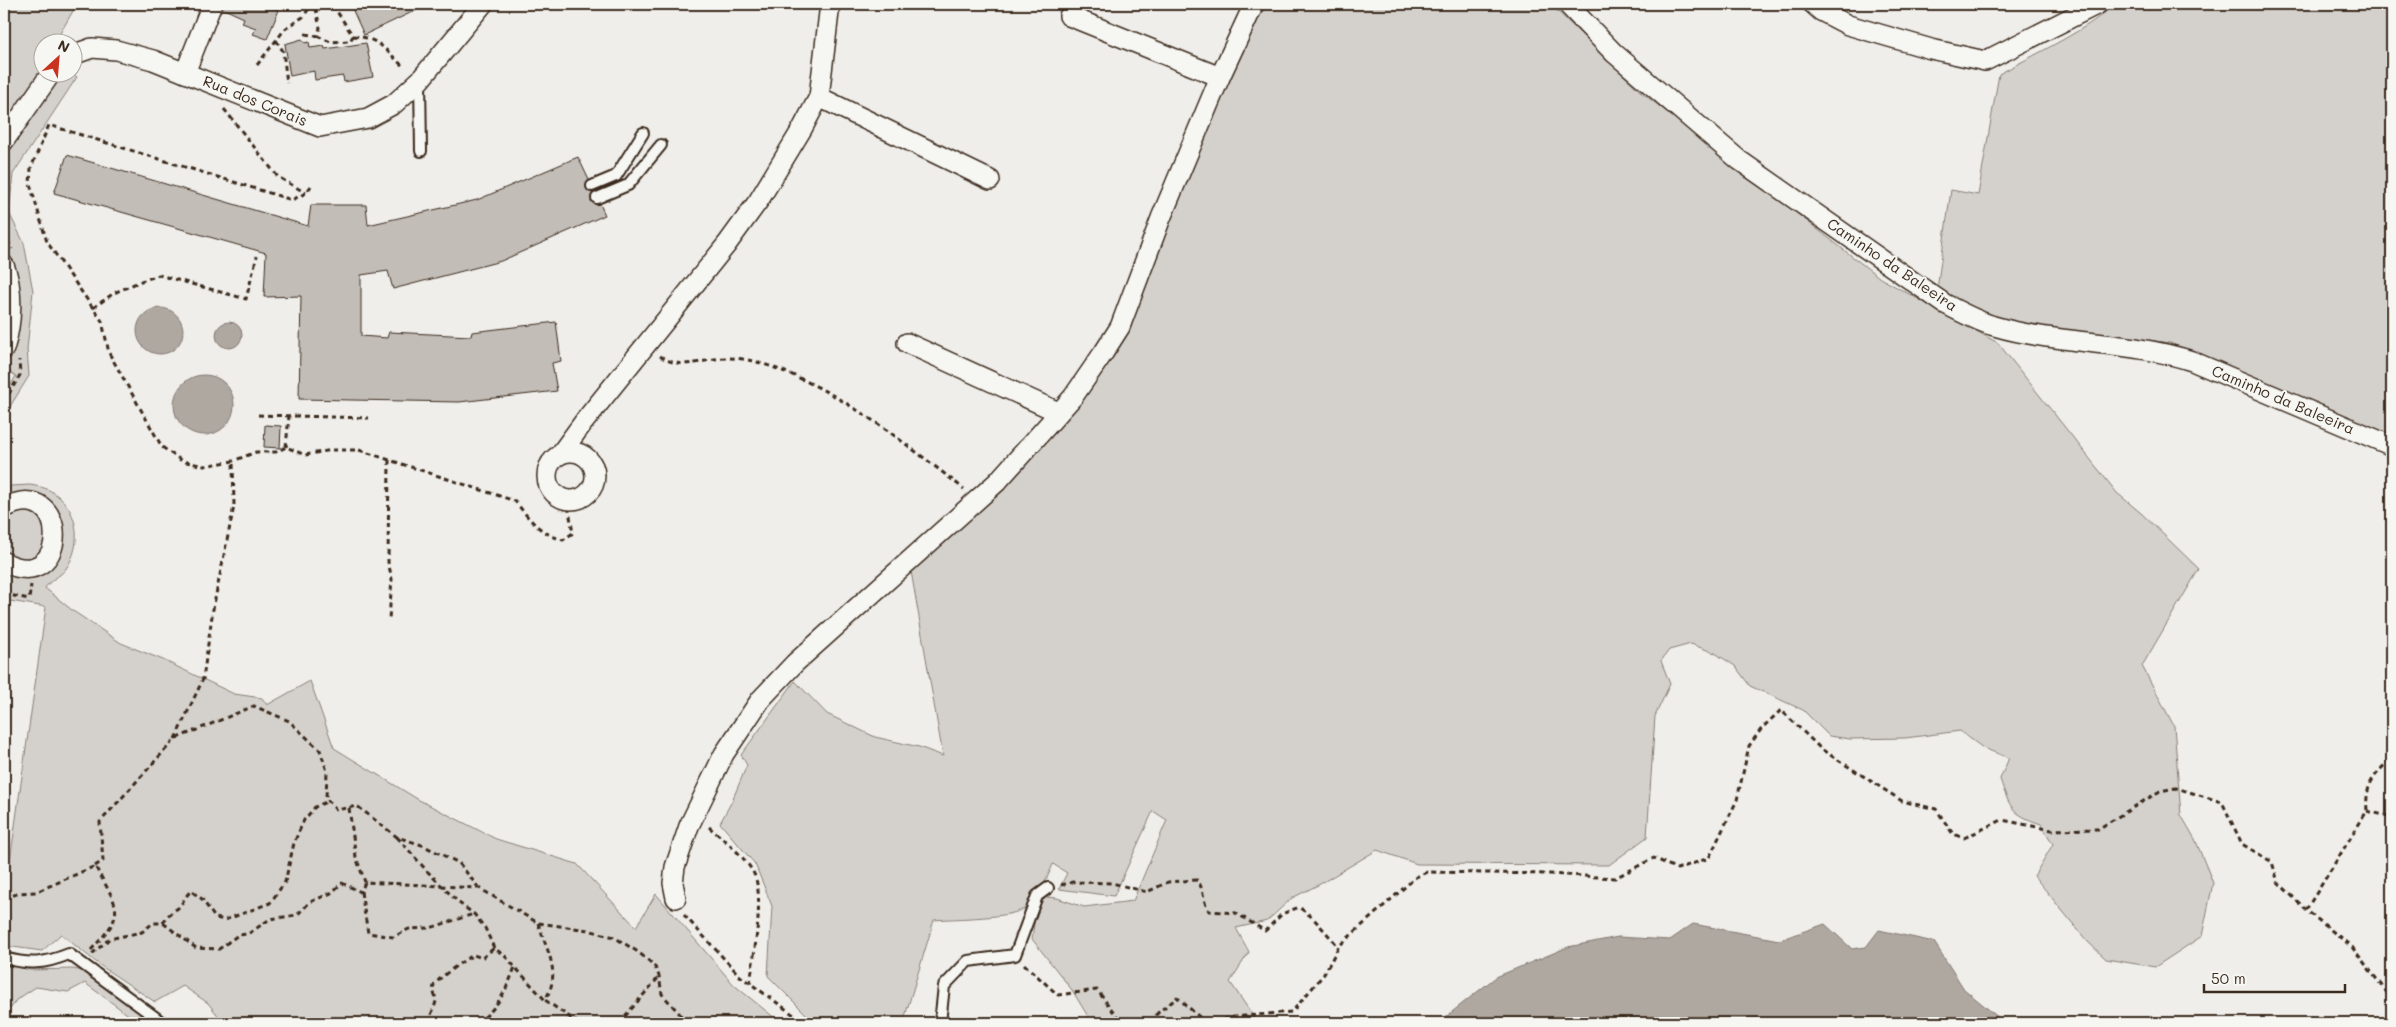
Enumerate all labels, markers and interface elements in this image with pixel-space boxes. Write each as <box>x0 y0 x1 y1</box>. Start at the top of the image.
north arrow <box>32 32 82 82</box>
text: N <box>55 35 73 57</box>
street label: Rua dos Corais <box>200 70 310 130</box>
street label: Caminho da Baleeira <box>1823 213 1962 315</box>
street label: Caminho da Baleeira <box>2209 360 2358 438</box>
scale bar <box>2204 962 2345 994</box>
text: 50 m <box>2211 968 2246 988</box>

